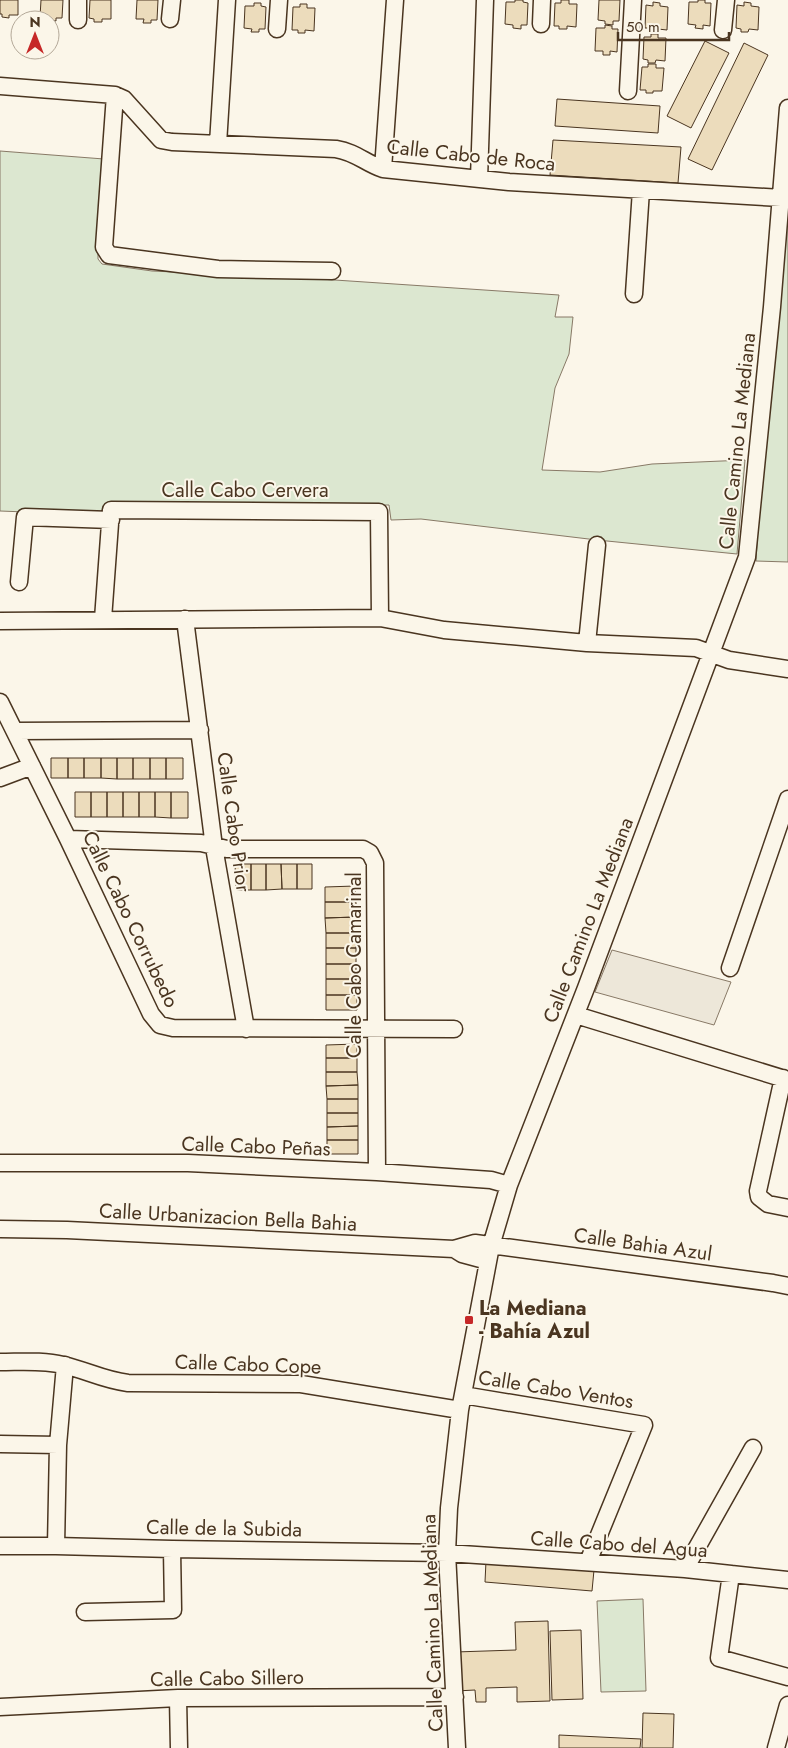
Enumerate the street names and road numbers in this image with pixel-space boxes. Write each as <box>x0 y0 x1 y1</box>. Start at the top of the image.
street label: Calle Cabo de Roca <box>385 132 557 179</box>
street label: Calle Camino La Mediana <box>712 331 763 551</box>
street label: Calle Cabo Cervera <box>161 476 329 505</box>
street label: Calle Cabo Prior <box>209 750 258 894</box>
street label: Calle Camino La Mediana <box>536 813 641 1027</box>
street label: Calle Cabo Corrubedo <box>75 826 186 1013</box>
street label: Calle Cabo Camarinal <box>340 872 369 1058</box>
street label: Calle Cabo Peñas <box>181 1129 331 1164</box>
street label: Calle Urbanizacion Bella Bahia <box>98 1196 358 1239</box>
street label: Calle Bahia Azul <box>572 1220 714 1269</box>
street label: Calle Cabo Cope <box>174 1347 322 1382</box>
street label: Calle Cabo Ventos <box>476 1363 636 1416</box>
street label: Calle de la Subida <box>146 1513 302 1544</box>
street label: Calle Camino La Mediana <box>414 1514 451 1732</box>
street label: Calle Cabo del Agua <box>529 1524 709 1565</box>
street label: Calle Cabo Sillero <box>150 1663 304 1694</box>

